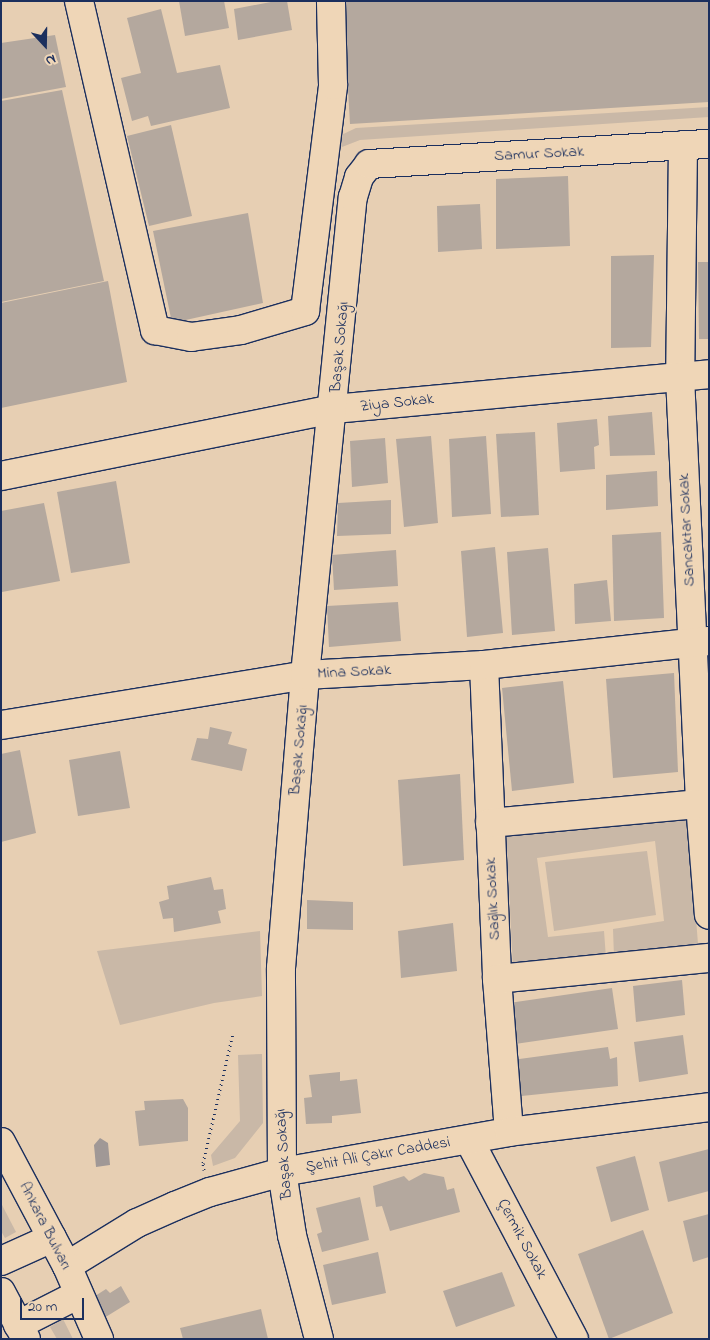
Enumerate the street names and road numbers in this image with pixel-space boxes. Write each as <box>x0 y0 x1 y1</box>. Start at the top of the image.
street label: Samur Sokak <box>493 142 585 166</box>
street label: Başak Sokağı <box>326 301 354 393</box>
street label: Ziya Sokak <box>359 390 435 416</box>
street label: Sancaktar Sokak <box>674 473 700 587</box>
street label: Mina Sokak <box>317 660 391 684</box>
street label: Başak Sokağı <box>285 704 313 796</box>
street label: Sağlık Sokak <box>481 857 505 941</box>
street label: Başak Sokağı <box>271 1108 297 1200</box>
street label: Şehit Ali Çakır Caddesi <box>304 1133 452 1177</box>
street label: Ankara Bulvarı <box>15 1179 75 1273</box>
street label: Çermik Sokak <box>493 1196 551 1282</box>

